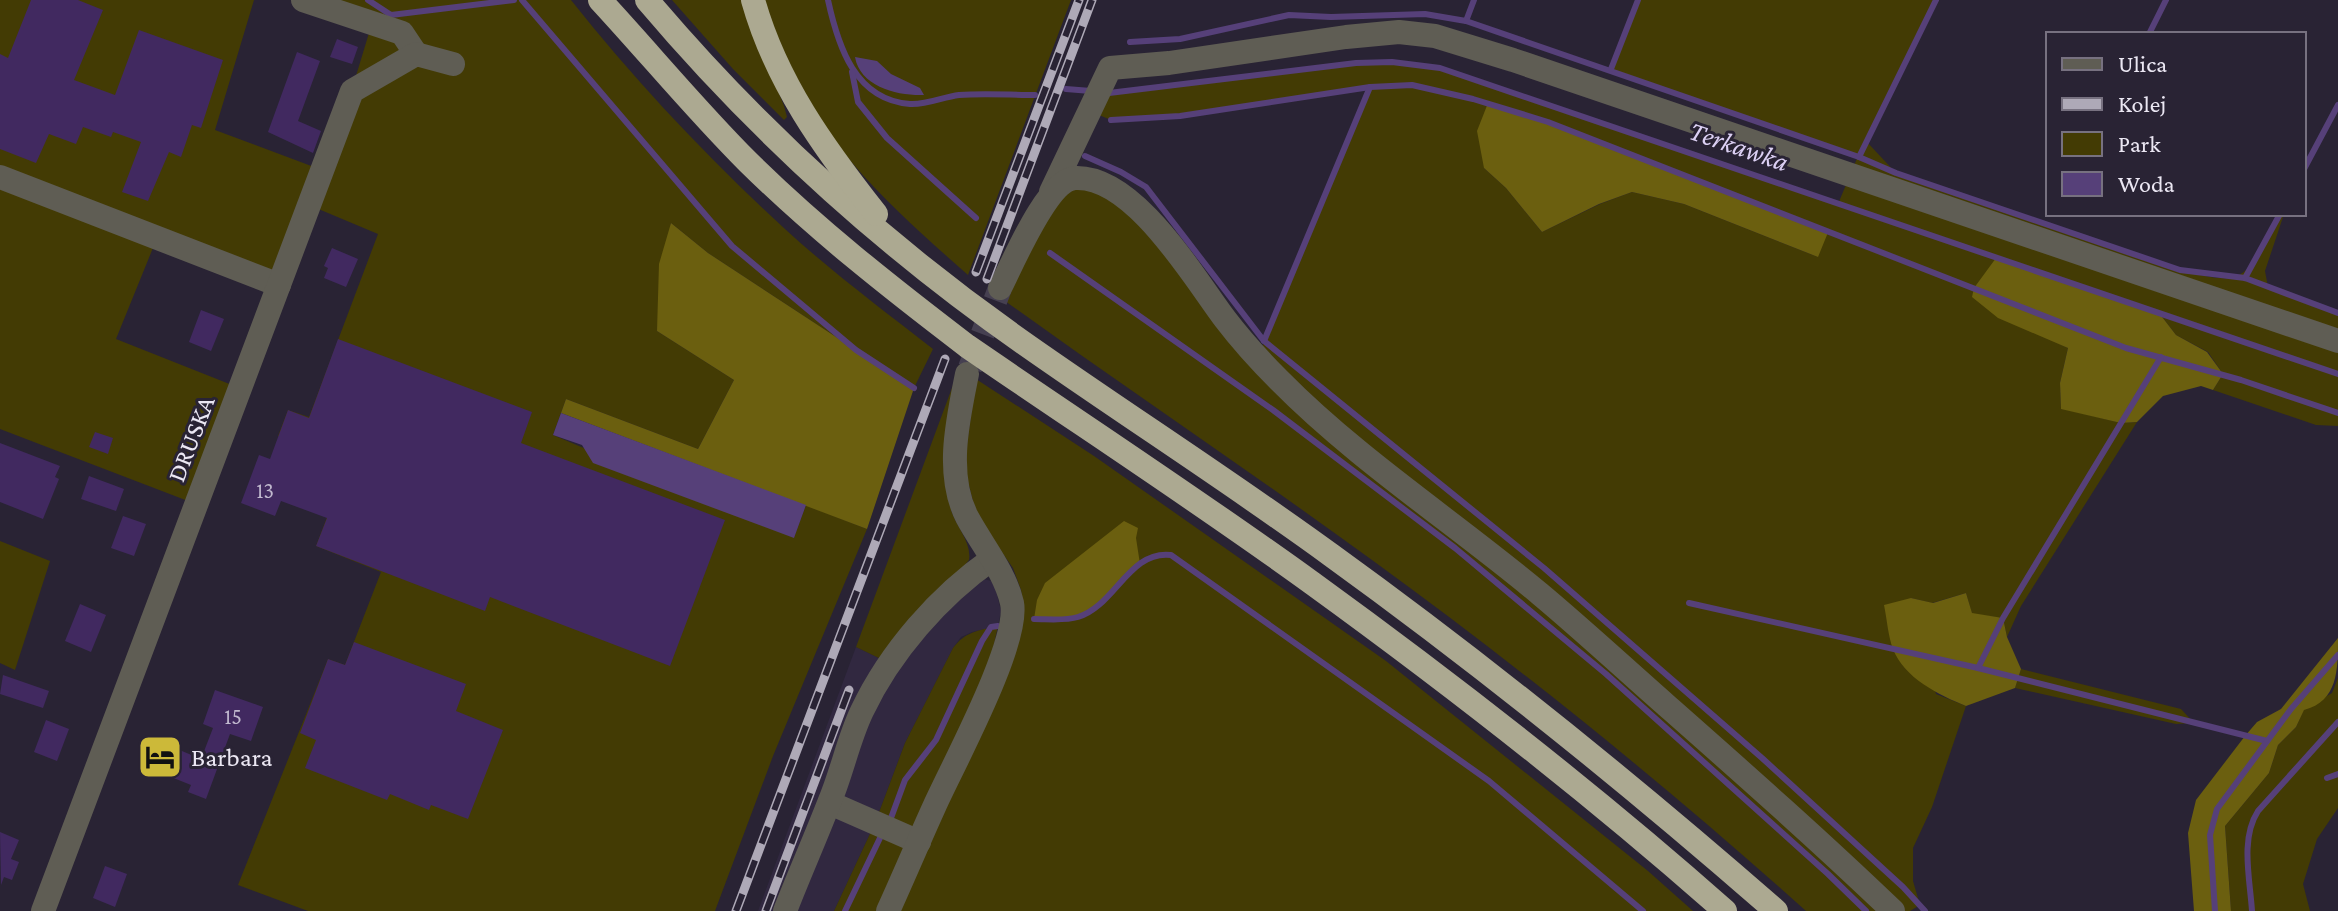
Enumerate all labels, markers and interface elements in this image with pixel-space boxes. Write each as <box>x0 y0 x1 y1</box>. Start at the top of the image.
legend <box>2046 32 2306 216</box>
text: Ulica <box>2118 50 2167 77</box>
text: Kolej <box>2118 90 2166 117</box>
water label: Terkawka <box>1685 115 1793 177</box>
text: Park <box>2118 130 2161 157</box>
text: Woda <box>2118 170 2175 197</box>
street label: DRUSKA <box>161 392 221 486</box>
house number: 13 <box>256 478 274 503</box>
house number: 15 <box>224 704 242 729</box>
hotel icon: Barbara <box>136 733 184 781</box>
place label: Barbara <box>191 743 273 772</box>

